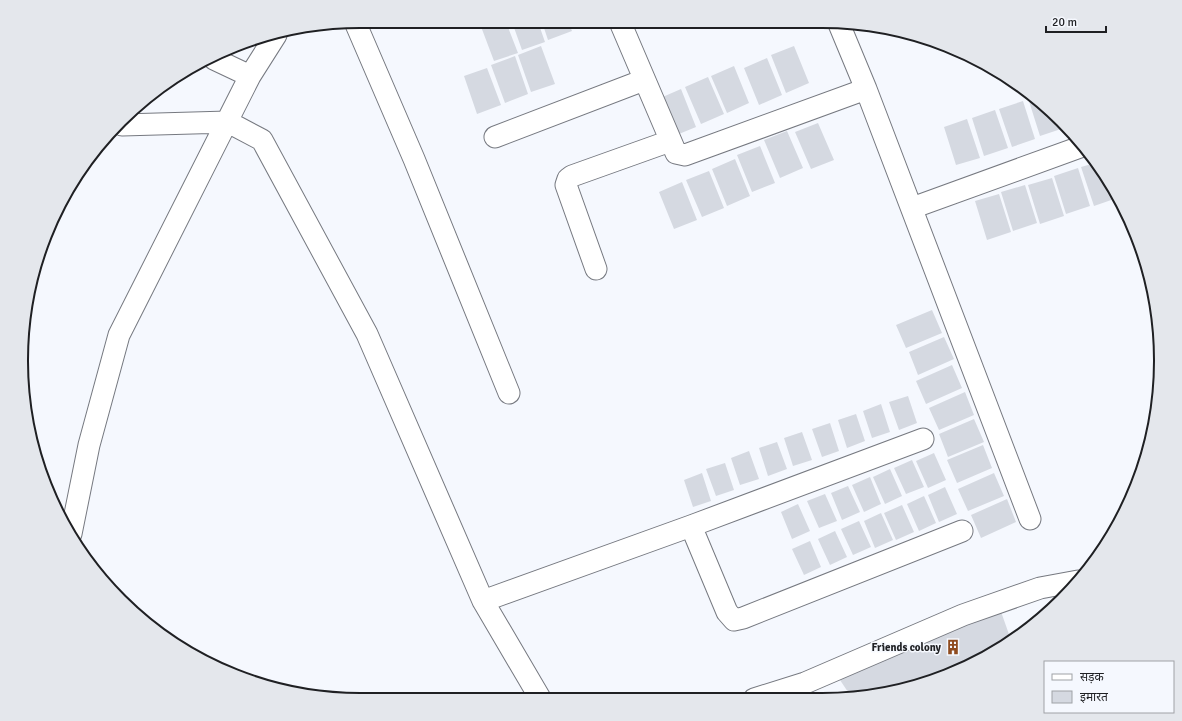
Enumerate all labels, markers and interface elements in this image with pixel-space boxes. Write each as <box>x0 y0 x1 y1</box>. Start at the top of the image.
scale bar <box>1046 8 1106 34</box>
text: 20 m <box>1052 15 1077 30</box>
building icon: Friends colony <box>944 638 962 656</box>
place label: Friends colony <box>872 641 942 654</box>
legend <box>1044 661 1174 713</box>
text: सड़क <box>1080 670 1105 685</box>
text: इमारत <box>1080 690 1109 705</box>

